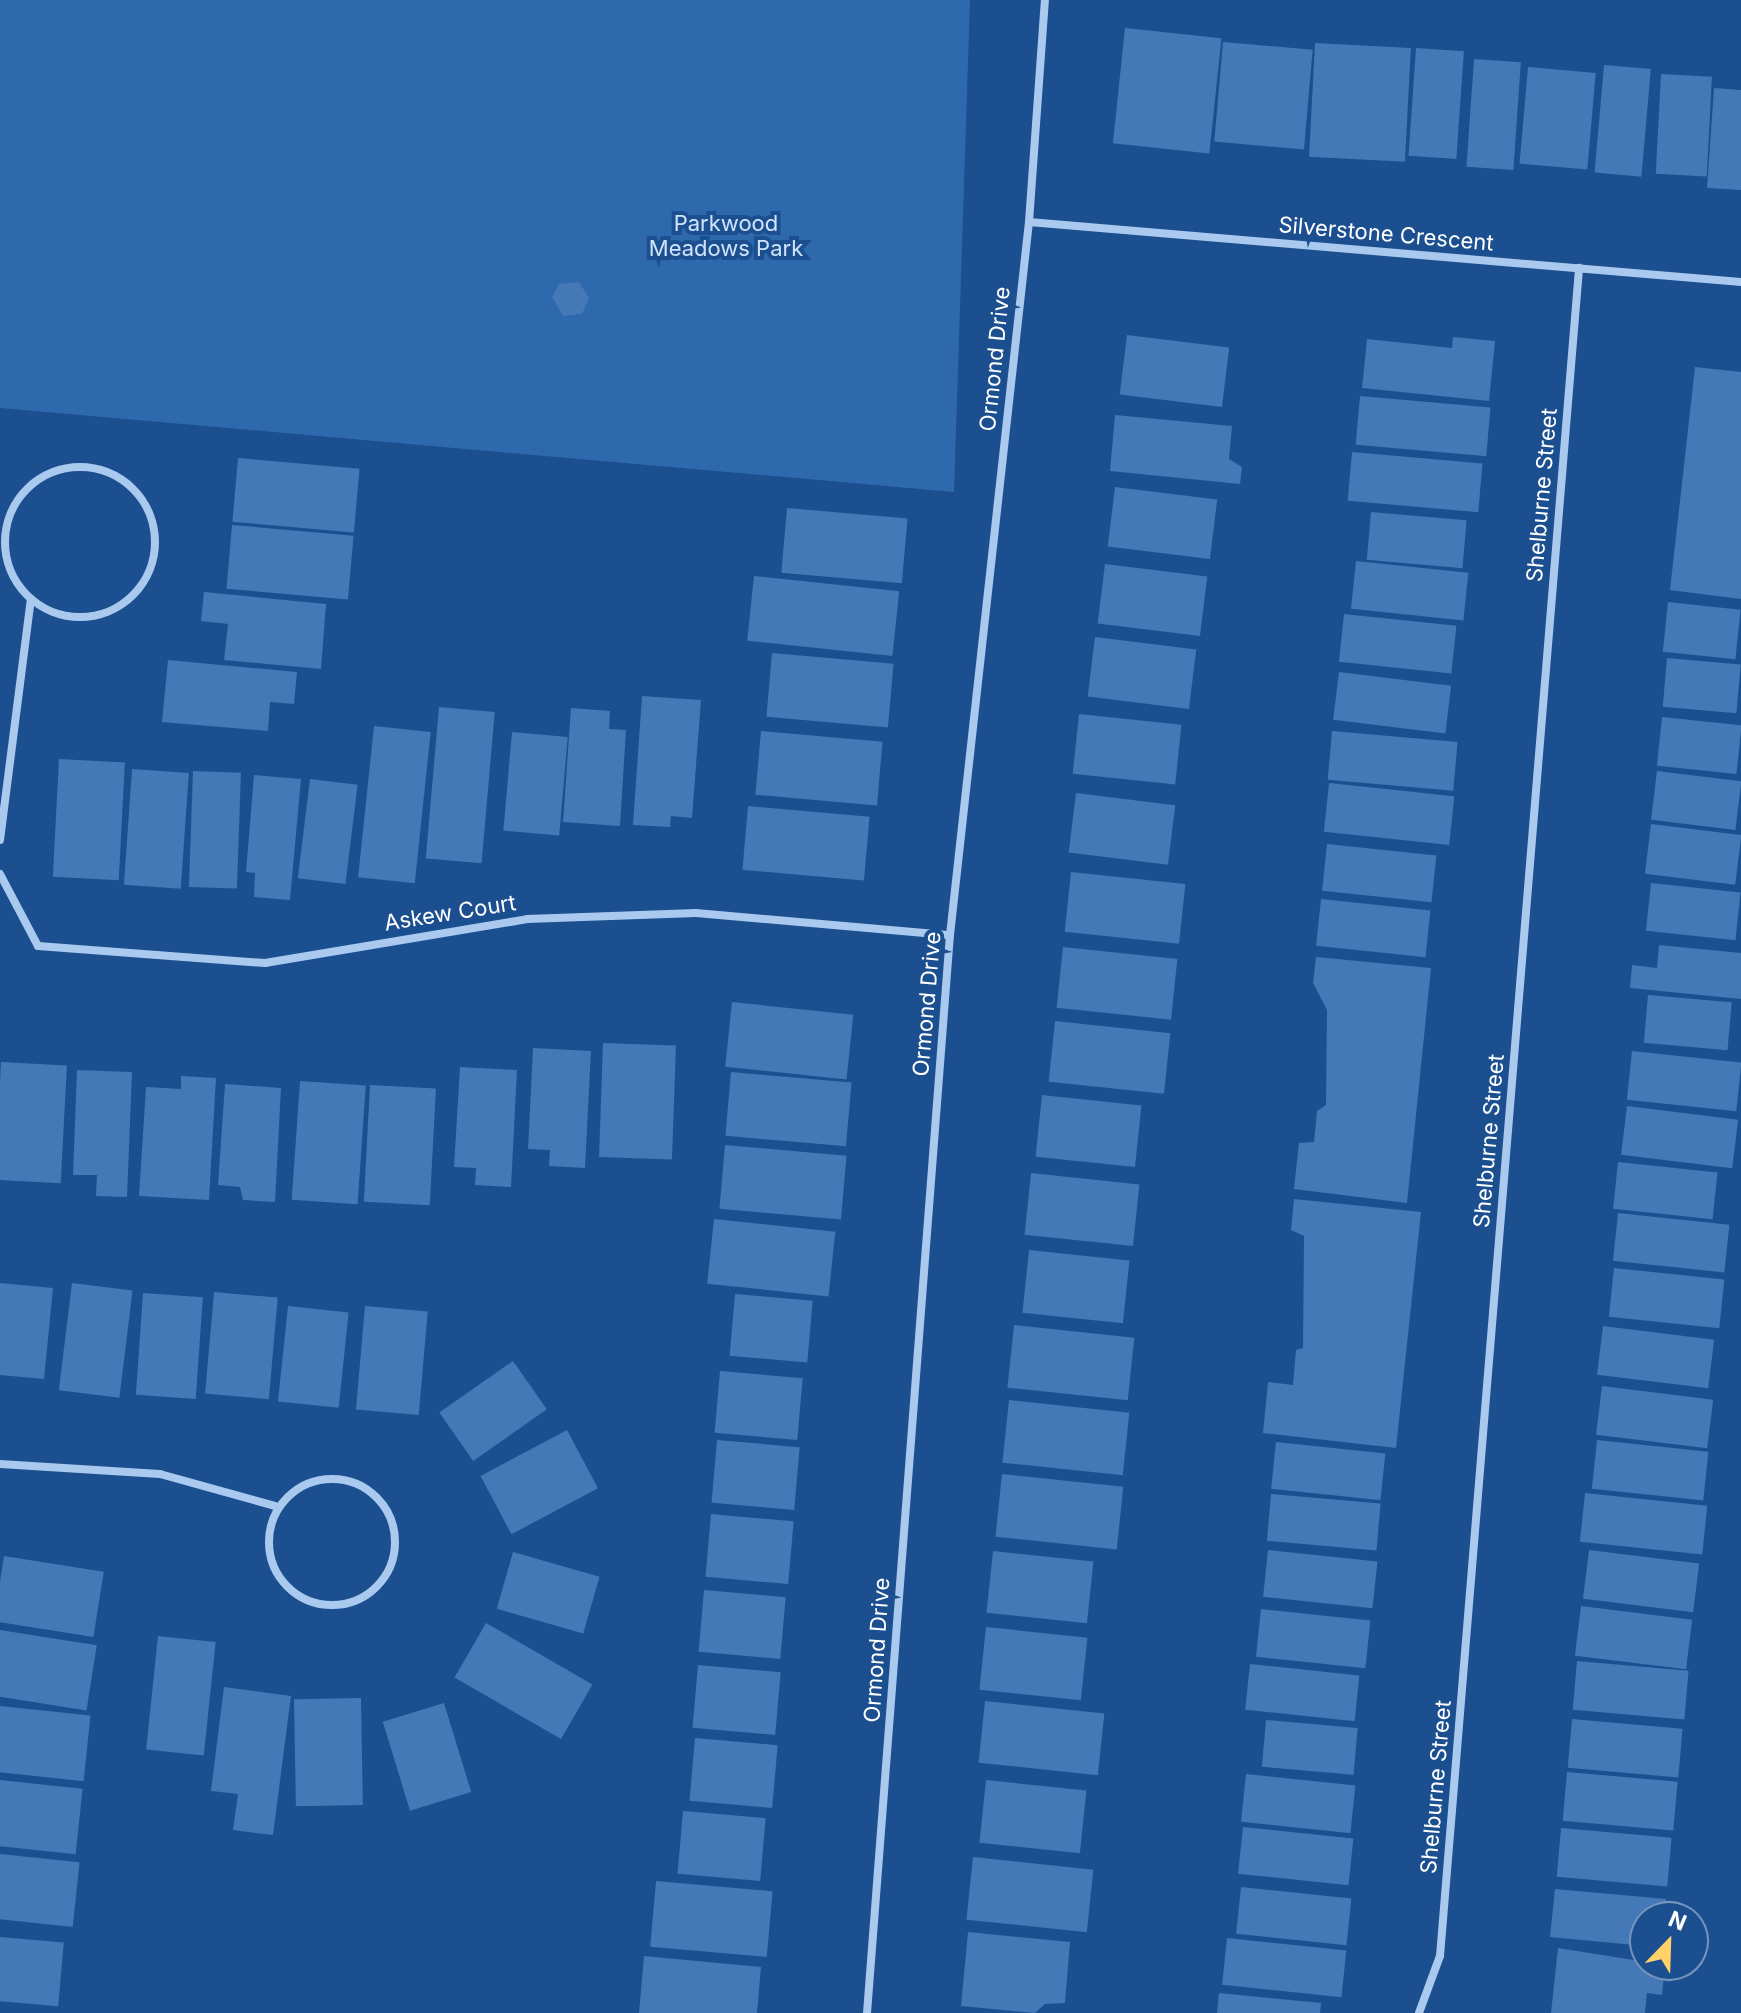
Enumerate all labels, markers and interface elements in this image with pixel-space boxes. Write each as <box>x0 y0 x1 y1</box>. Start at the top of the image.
park label: Parkwood Meadows Park <box>649 210 803 262</box>
street label: Silverstone Crescent <box>1277 211 1495 257</box>
street label: Ormond Drive <box>974 285 1016 433</box>
street label: Shelburne Street <box>1521 407 1563 583</box>
street label: Askew Court <box>382 890 518 936</box>
street label: Ormond Drive <box>908 931 946 1077</box>
street label: Shelburne Street <box>1468 1053 1510 1229</box>
street label: Ormond Drive <box>859 1577 895 1723</box>
street label: Shelburne Street <box>1415 1699 1457 1875</box>
north arrow <box>1629 1901 1709 1981</box>
text: N <box>1665 1906 1690 1936</box>

